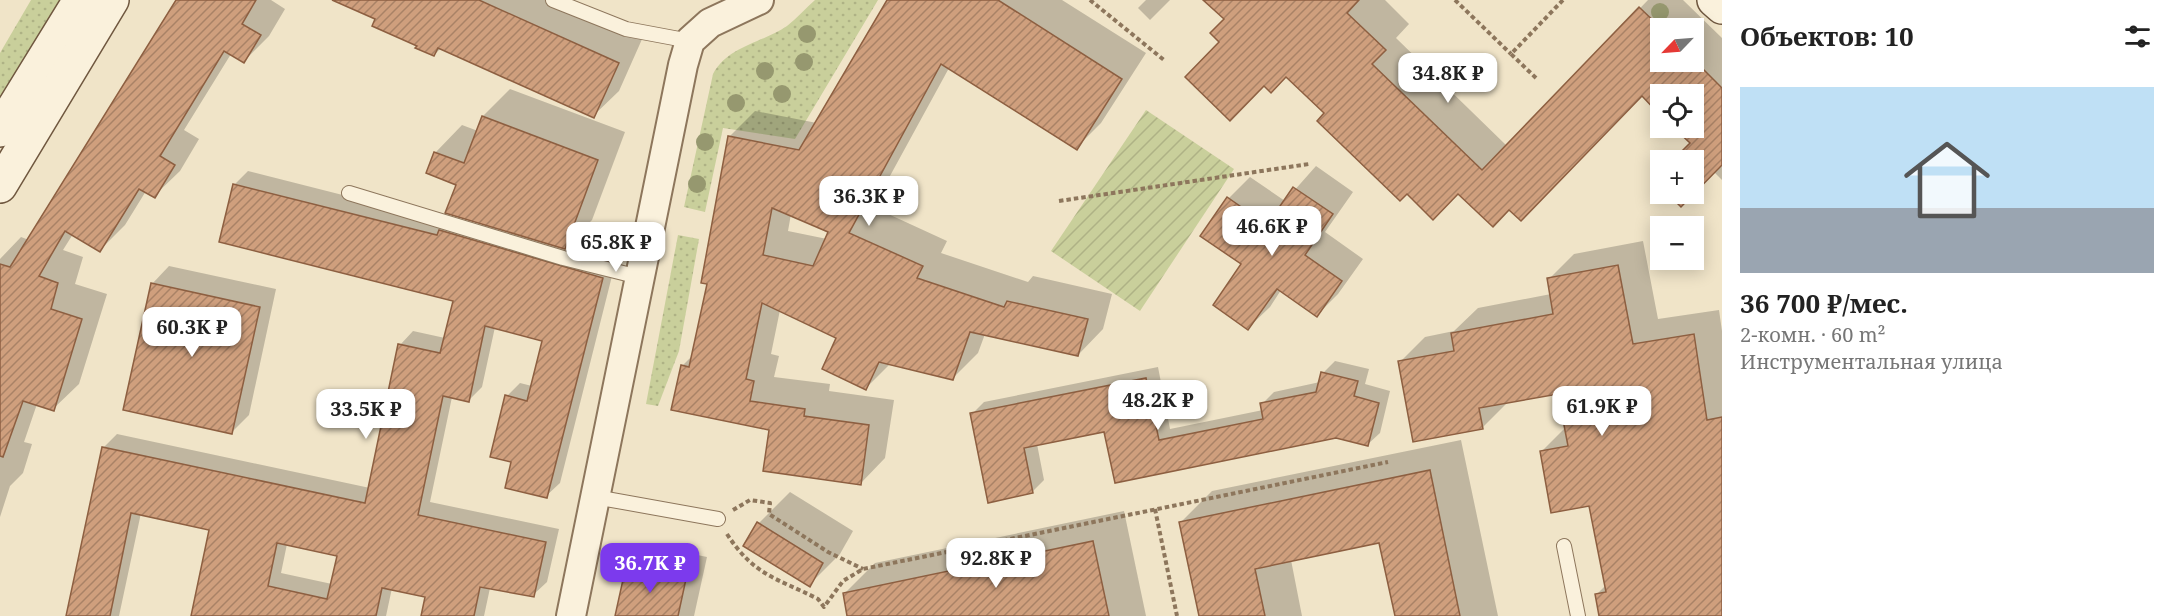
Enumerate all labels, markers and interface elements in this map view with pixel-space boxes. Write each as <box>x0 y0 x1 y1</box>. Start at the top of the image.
north arrow <box>1650 18 1704 72</box>
map controls <box>1650 18 1704 270</box>
text: Объектов: 10 <box>1740 18 1914 54</box>
icon: filters <box>2121 20 2154 53</box>
pin: 34.8K ₽ <box>1393 53 1503 104</box>
text: 34.8K ₽ <box>1412 59 1484 86</box>
button: locate <box>1650 84 1704 138</box>
icon: home <box>1893 126 2001 234</box>
button: + <box>1650 150 1704 204</box>
pin: 36.3K ₽ <box>814 176 924 227</box>
text: 36.3K ₽ <box>833 182 905 209</box>
pin: 46.6K ₽ <box>1217 206 1327 257</box>
text: 46.6K ₽ <box>1236 212 1308 239</box>
button: − <box>1650 216 1704 270</box>
pin: 65.8K ₽ <box>561 222 671 273</box>
text: 65.8K ₽ <box>580 228 652 255</box>
text: 36 700 ₽/мес. <box>1740 285 1908 321</box>
pin: 60.3K ₽ <box>137 307 247 358</box>
text: 60.3K ₽ <box>156 313 228 340</box>
text: 2-комн. · 60 m² <box>1740 321 1886 348</box>
text: Инструментальная улица <box>1740 348 2003 375</box>
pin: 48.2K ₽ <box>1103 380 1213 431</box>
text: 48.2K ₽ <box>1122 386 1194 413</box>
pin: 61.9K ₽ <box>1547 386 1657 437</box>
pin: 33.5K ₽ <box>311 389 421 440</box>
text: 61.9K ₽ <box>1566 392 1638 419</box>
text: 33.5K ₽ <box>330 395 402 422</box>
pin: 92.8K ₽ <box>941 538 1051 589</box>
pin: 36.7K ₽ <box>595 543 705 594</box>
text: 92.8K ₽ <box>960 544 1032 571</box>
text: 36.7K ₽ <box>614 549 686 576</box>

